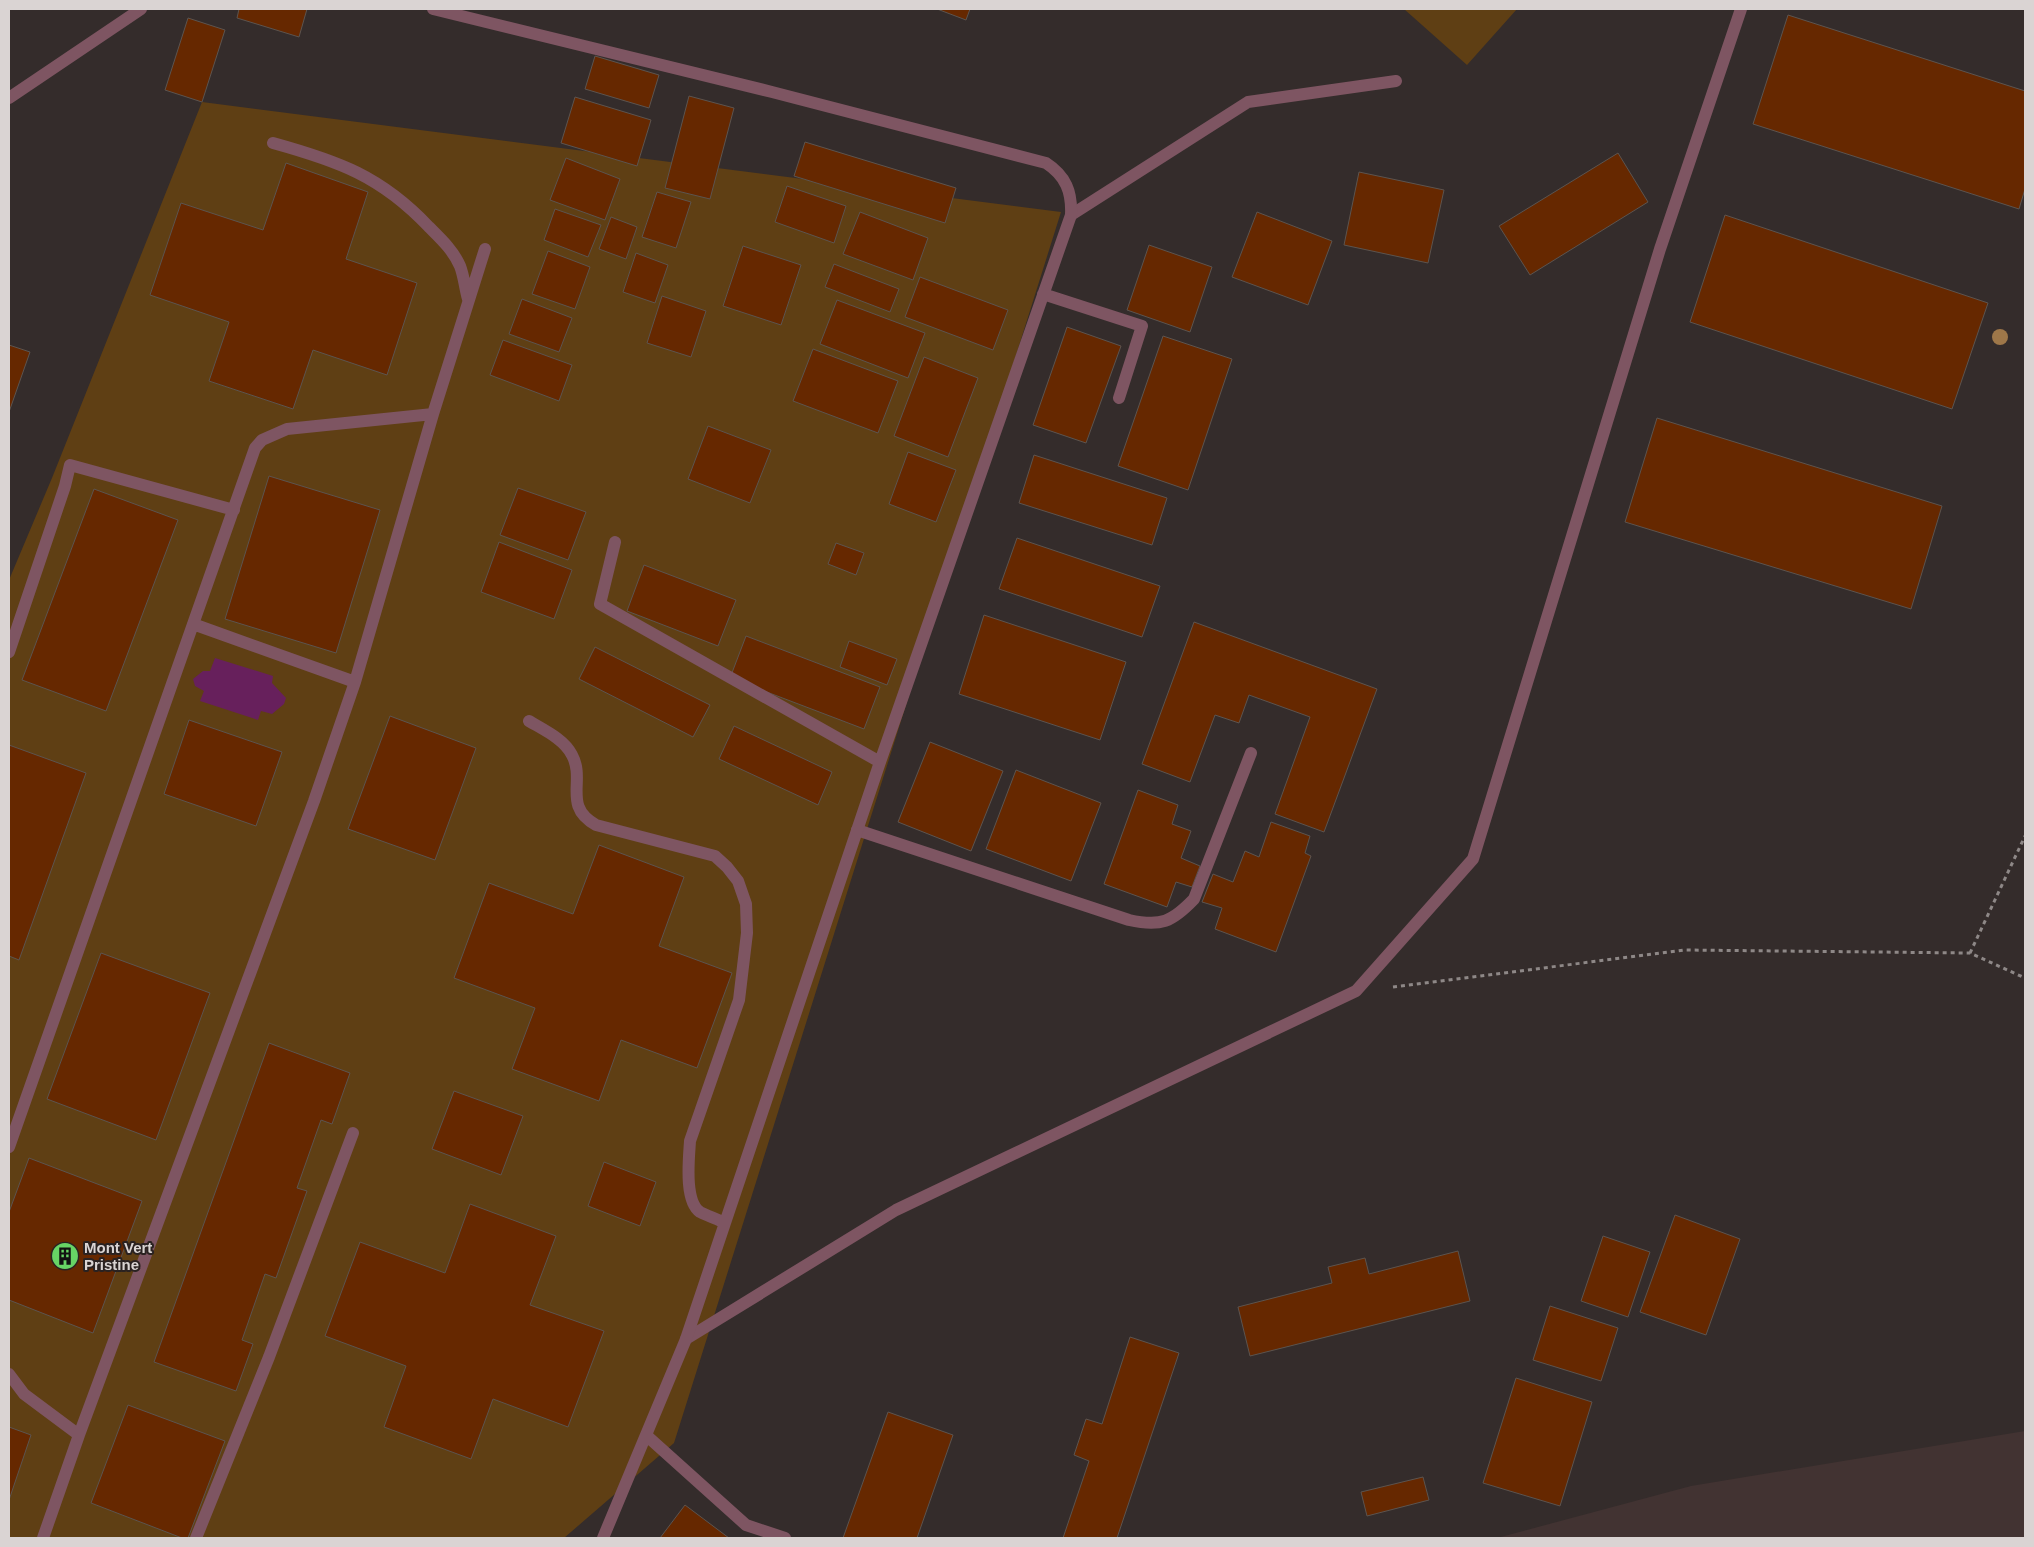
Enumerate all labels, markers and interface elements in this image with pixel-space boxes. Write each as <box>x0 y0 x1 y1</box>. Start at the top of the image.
place label: Mont Vert Pristine <box>84 1239 152 1273</box>
building icon: Mont Vert Pristine <box>50 1241 80 1271</box>

